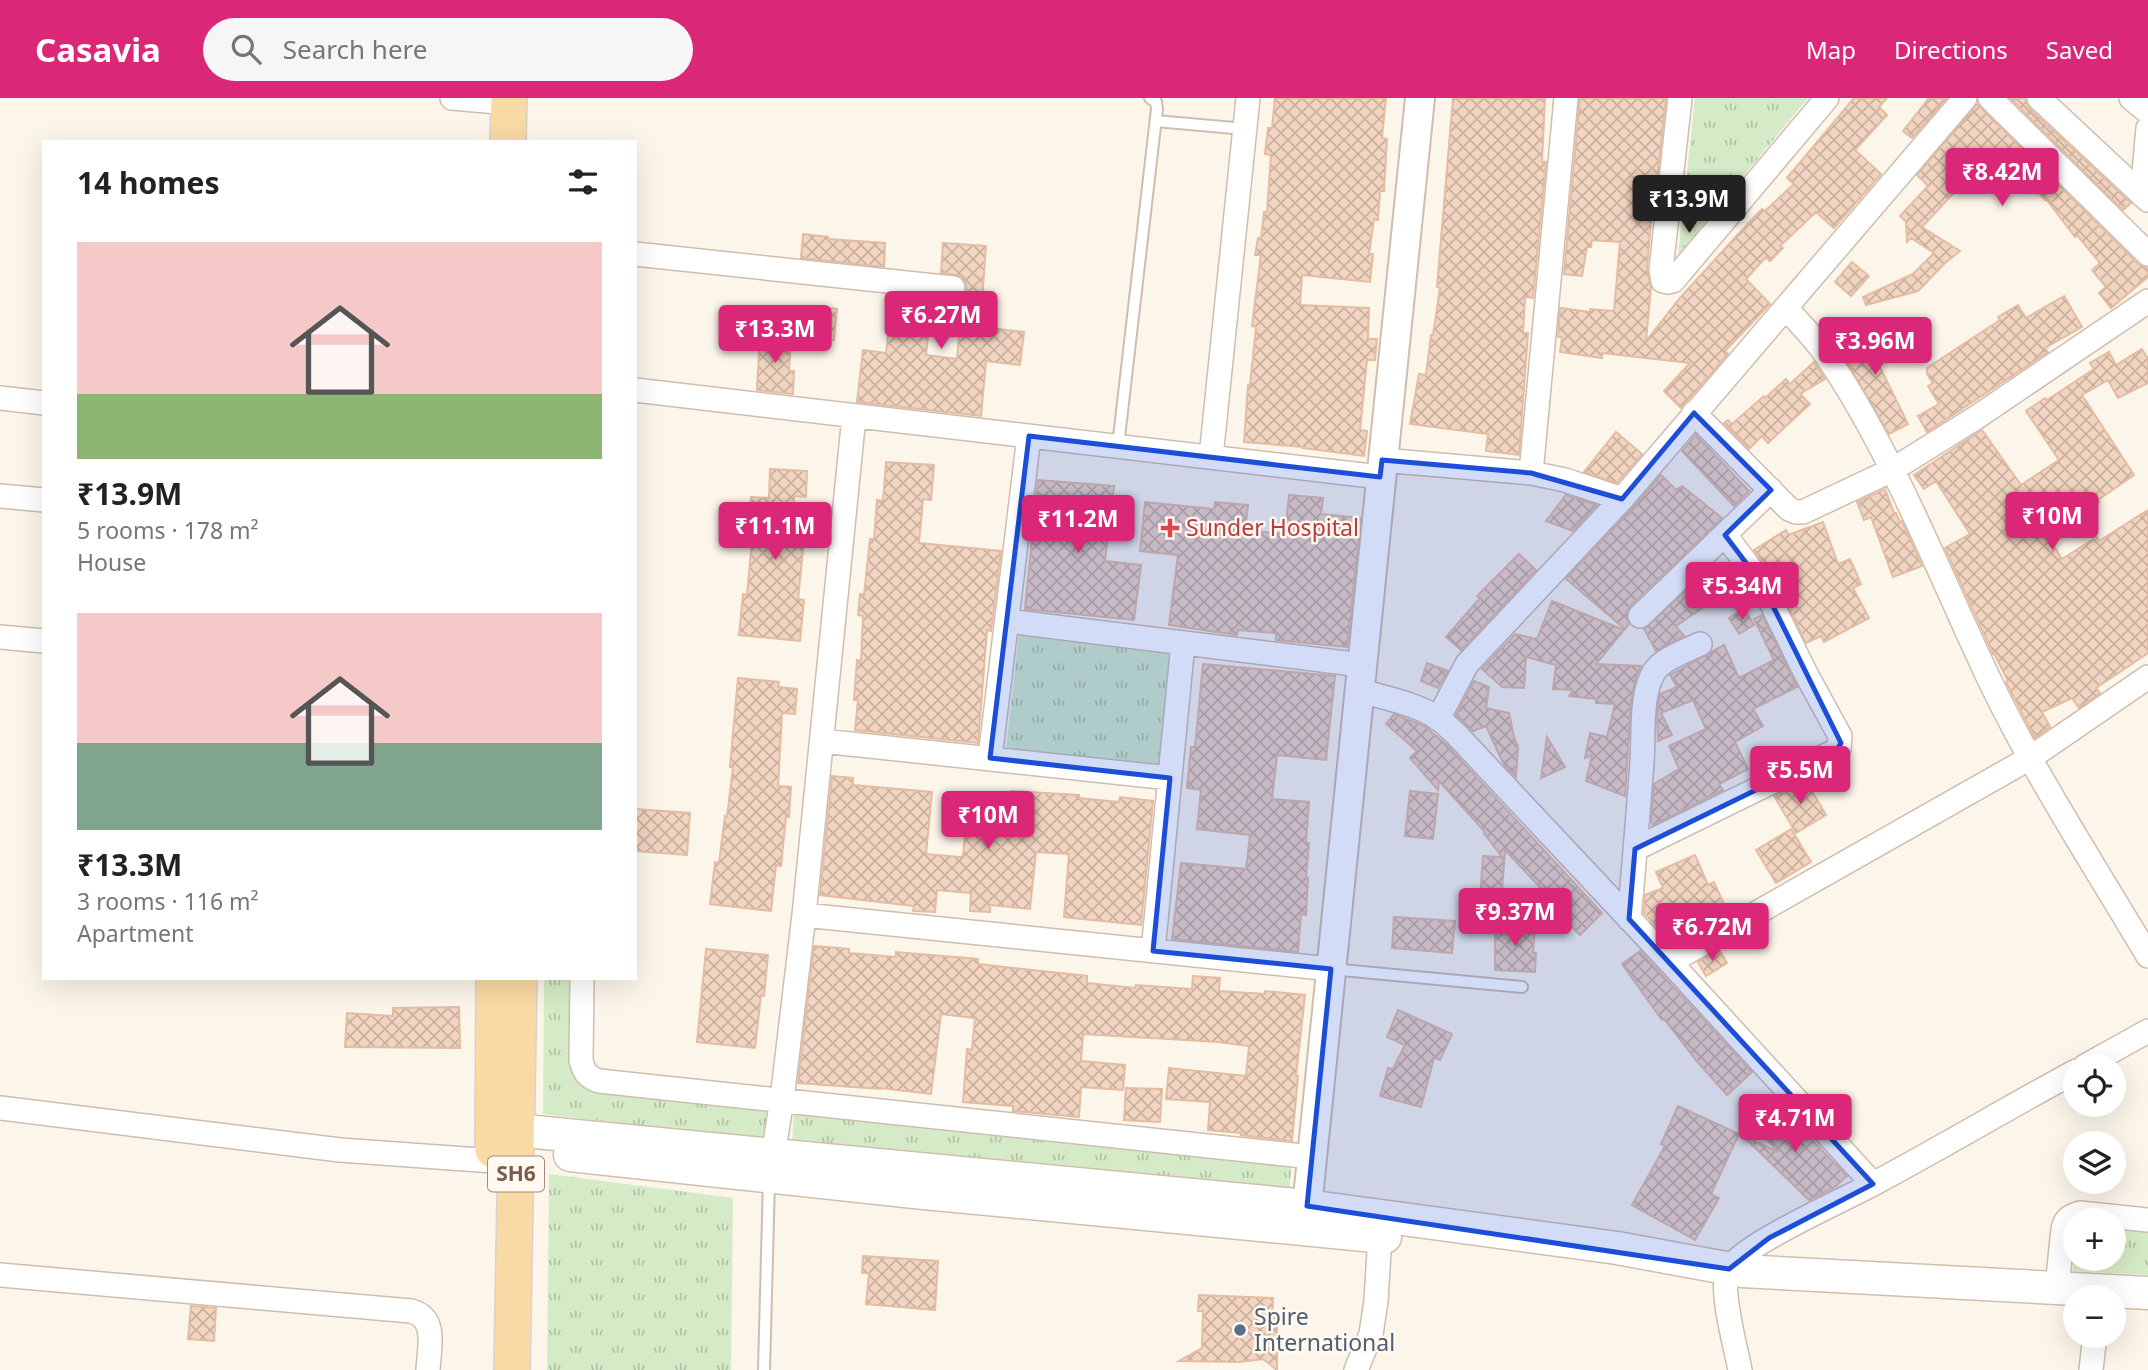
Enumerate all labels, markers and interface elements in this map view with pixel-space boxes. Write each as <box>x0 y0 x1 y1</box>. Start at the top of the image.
search box <box>203 18 693 81</box>
text: Casavia <box>35 27 161 72</box>
icon: search <box>227 30 265 68</box>
text: Search here <box>283 31 427 67</box>
text: Map <box>1806 33 1856 66</box>
text: Directions <box>1894 33 2008 66</box>
text: Saved <box>2046 33 2113 66</box>
pin: ₹8.42M <box>1945 148 2059 208</box>
text: ₹8.42M <box>1962 155 2042 187</box>
text: 14 homes <box>77 162 220 203</box>
icon: filters <box>564 163 602 201</box>
pin: ₹13.9M <box>1632 176 1746 235</box>
text: ₹13.9M <box>1649 182 1729 214</box>
icon: home <box>277 287 403 413</box>
pin: ₹6.27M <box>884 292 998 351</box>
text: ₹6.27M <box>901 298 981 330</box>
pin: ₹13.3M <box>718 306 832 365</box>
text: ₹13.3M <box>735 312 815 344</box>
pin: ₹3.96M <box>1818 317 1932 377</box>
text: ₹3.96M <box>1835 324 1915 356</box>
text: ₹13.9M <box>77 473 182 514</box>
pin: ₹10M <box>2011 492 2093 552</box>
pin: ₹11.2M <box>1021 496 1135 555</box>
text: ₹10M <box>2021 499 2083 531</box>
text: ₹11.2M <box>1038 502 1118 534</box>
pin: ₹11.1M <box>718 503 832 562</box>
text: ₹11.1M <box>735 509 815 541</box>
place label: Sunder Hospital <box>1186 511 1359 543</box>
text: 5 rooms · 178 m² <box>77 514 259 546</box>
marker: Sunder Hospital <box>1160 518 1180 538</box>
text: House <box>77 546 146 578</box>
pin: ₹5.34M <box>1685 562 1799 622</box>
text: ₹5.34M <box>1702 569 1782 601</box>
icon: home <box>277 658 403 784</box>
pin: ₹5.5M <box>1751 746 1849 806</box>
text: ₹5.5M <box>1766 753 1834 785</box>
pin: ₹10M <box>947 792 1029 851</box>
text: ₹10M <box>957 798 1019 830</box>
text: ₹13.3M <box>77 844 182 885</box>
text: 3 rooms · 116 m² <box>77 885 259 917</box>
pin: ₹9.37M <box>1458 888 1572 948</box>
text: ₹9.37M <box>1475 895 1555 927</box>
pin: ₹6.72M <box>1655 904 1769 963</box>
text: ₹6.72M <box>1672 910 1752 942</box>
text: Apartment <box>77 917 194 949</box>
map controls <box>2063 1054 2126 1348</box>
button: locate <box>2063 1054 2126 1117</box>
pin: ₹4.71M <box>1738 1094 1852 1154</box>
text: ₹4.71M <box>1755 1101 1835 1133</box>
button: layers <box>2063 1131 2126 1194</box>
road number: SH6 <box>488 1156 544 1192</box>
button: + <box>2063 1208 2126 1271</box>
button: − <box>2063 1285 2126 1348</box>
place label: Spire International <box>1254 1300 1395 1358</box>
marker: Spire International <box>1232 1322 1248 1338</box>

